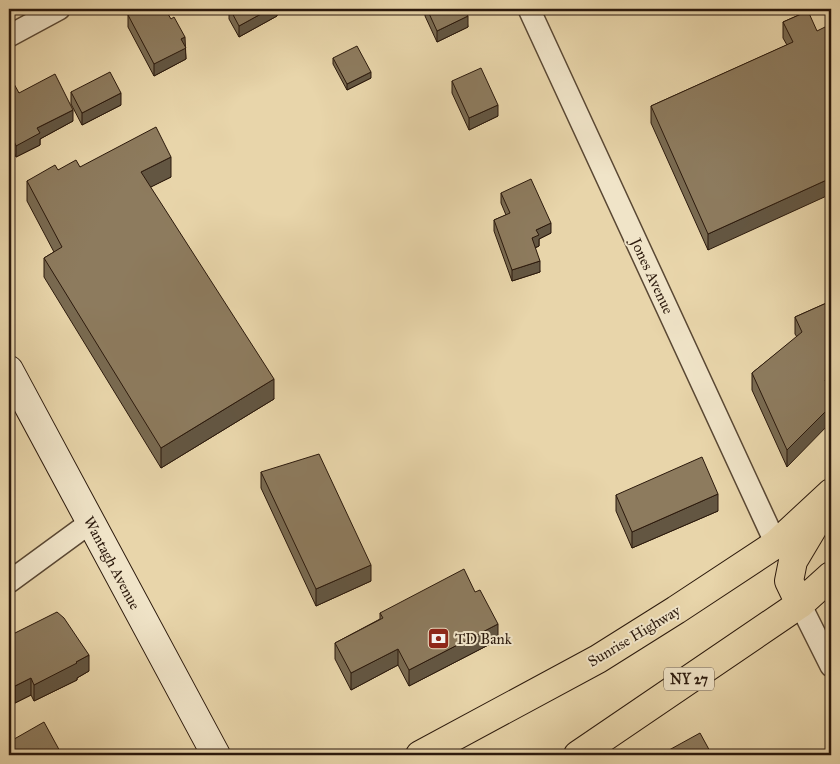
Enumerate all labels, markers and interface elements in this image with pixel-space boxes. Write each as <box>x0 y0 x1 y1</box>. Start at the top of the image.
street label: Jones Avenue <box>625 233 677 317</box>
street label: Wantagh Avenue <box>80 513 144 613</box>
street label: Sunrise Highway <box>585 601 684 671</box>
bank icon: TD Bank <box>427 627 451 651</box>
place label: TD Bank <box>455 630 512 648</box>
road number: NY 27 <box>664 668 714 691</box>

